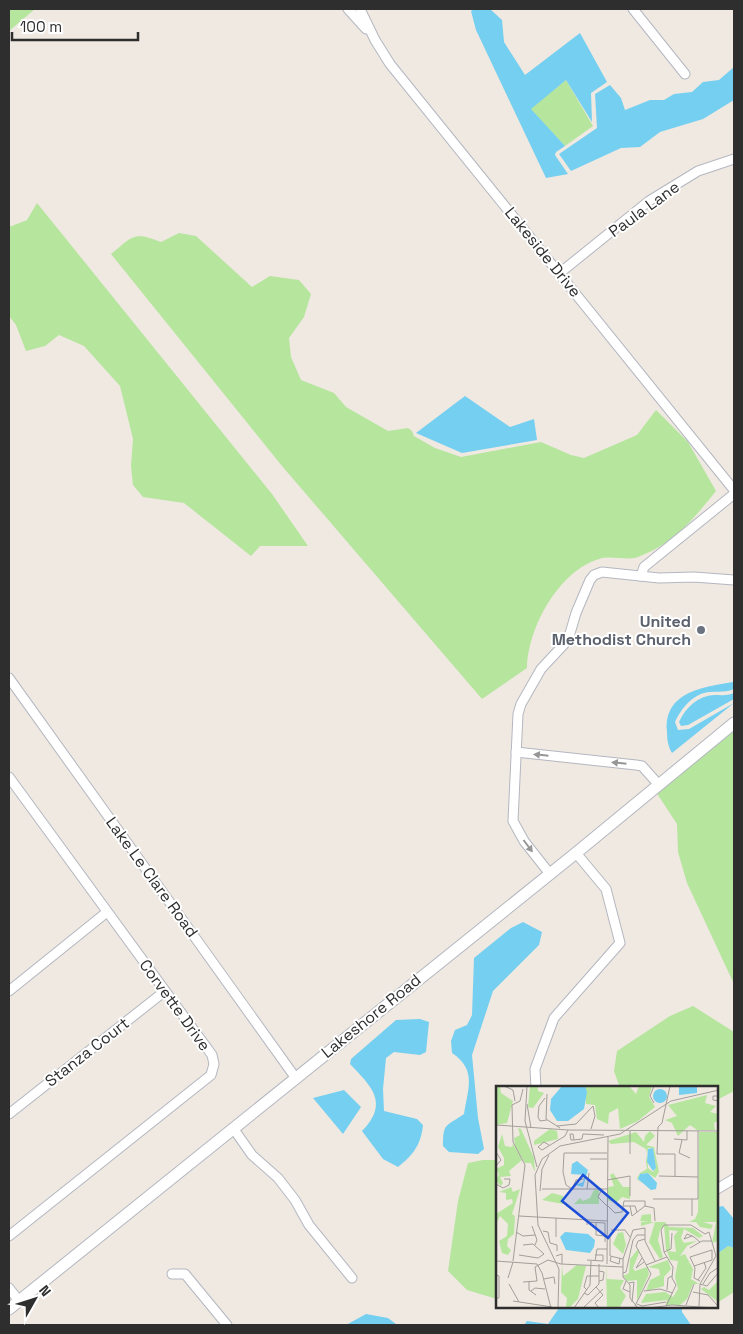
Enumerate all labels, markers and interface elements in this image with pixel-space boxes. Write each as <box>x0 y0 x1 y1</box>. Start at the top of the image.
scale bar <box>12 10 139 42</box>
text: 100 m <box>20 17 62 36</box>
street label: Paula Lane <box>604 176 684 242</box>
street label: Lakeside Drive <box>500 203 586 301</box>
place label: United Methodist Church <box>552 611 691 650</box>
marker: United Methodist Church <box>695 624 707 636</box>
one-way arrow <box>533 751 549 759</box>
one-way arrow <box>610 759 626 767</box>
street label: Lake Le Clare Road <box>101 813 203 941</box>
one-way arrow <box>523 839 533 853</box>
street label: Corvette Drive <box>135 955 215 1055</box>
street label: Lakeshore Road <box>317 969 425 1063</box>
street label: Stanza Court <box>41 1013 133 1091</box>
inset map <box>496 1086 718 1309</box>
north arrow <box>10 1274 60 1324</box>
text: N <box>35 1282 55 1300</box>

